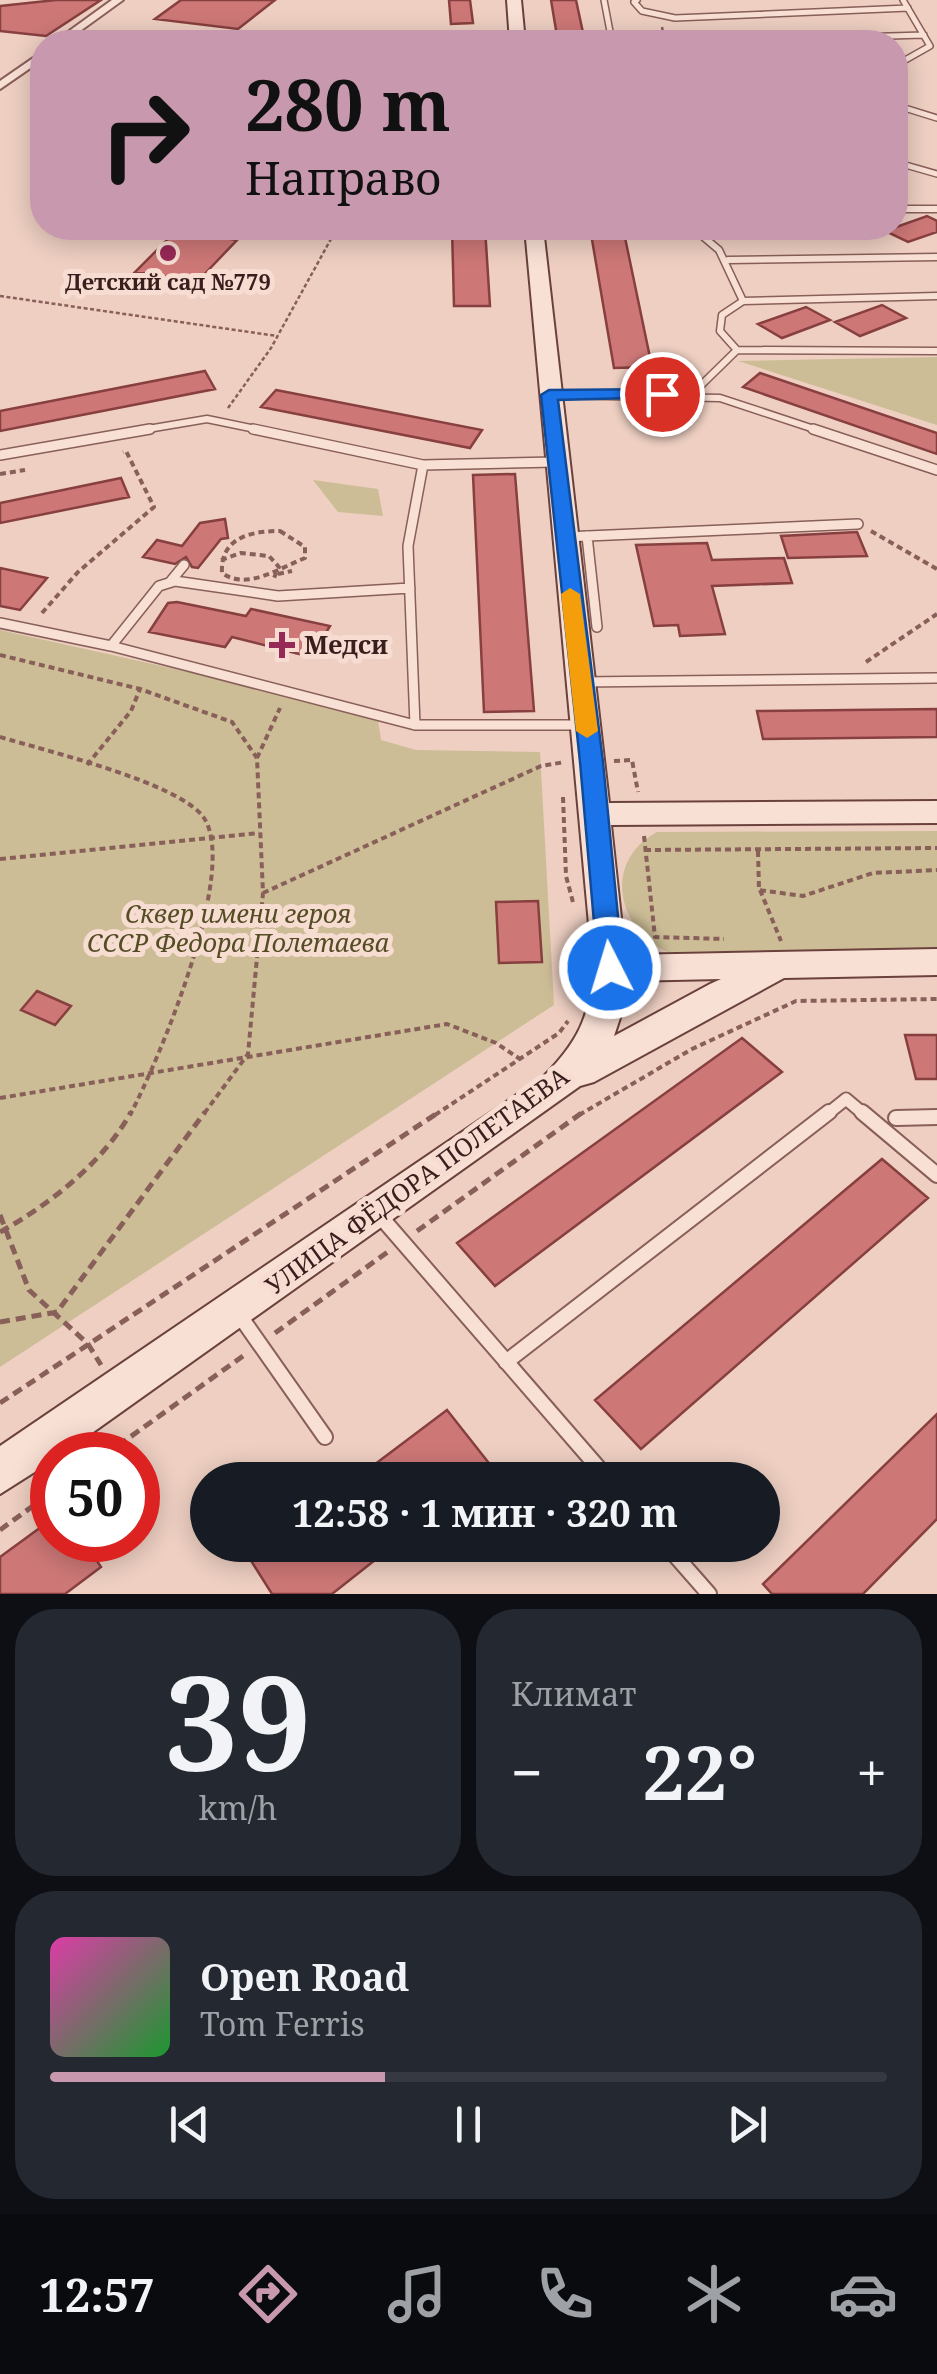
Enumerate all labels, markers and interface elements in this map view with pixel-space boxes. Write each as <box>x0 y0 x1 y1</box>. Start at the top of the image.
text: 280 m <box>245 56 451 152</box>
icon: right <box>80 70 210 200</box>
text: Направо <box>245 147 441 208</box>
marker: Детский сад №779 <box>157 242 179 264</box>
place label: Детский сад №779 <box>65 266 271 296</box>
pin <box>620 352 705 437</box>
icon: arrive <box>635 367 690 422</box>
place label: Медси <box>304 627 388 661</box>
marker: Медси <box>269 632 295 658</box>
park label: Сквер имени героя СССР Федора Полетаева <box>87 896 389 959</box>
position arrow <box>558 916 662 1020</box>
street label: УЛИЦА ФЁДОРА ПОЛЕТАЕВА <box>258 1058 575 1302</box>
speed limit sign: 50 <box>30 1432 160 1562</box>
text: 12:58 · 1 мин · 320 m <box>292 1486 678 1538</box>
text: 39 <box>165 1632 311 1809</box>
text: Климат <box>511 1672 636 1715</box>
text: 22° <box>642 1720 757 1822</box>
text: − <box>511 1734 543 1809</box>
text: + <box>856 1734 887 1809</box>
text: km/h <box>199 1786 277 1829</box>
text: Open Road <box>200 1950 409 2002</box>
text: Tom Ferris <box>200 2002 365 2045</box>
icon: previous <box>162 2097 217 2152</box>
icon: pause <box>441 2097 496 2152</box>
icon: next <box>720 2097 775 2152</box>
icon: directions <box>233 2259 303 2329</box>
icon: music <box>382 2259 452 2329</box>
icon: phone <box>530 2259 600 2329</box>
icon: climate <box>679 2259 749 2329</box>
icon: car <box>828 2259 898 2329</box>
text: 12:57 <box>39 2264 155 2325</box>

